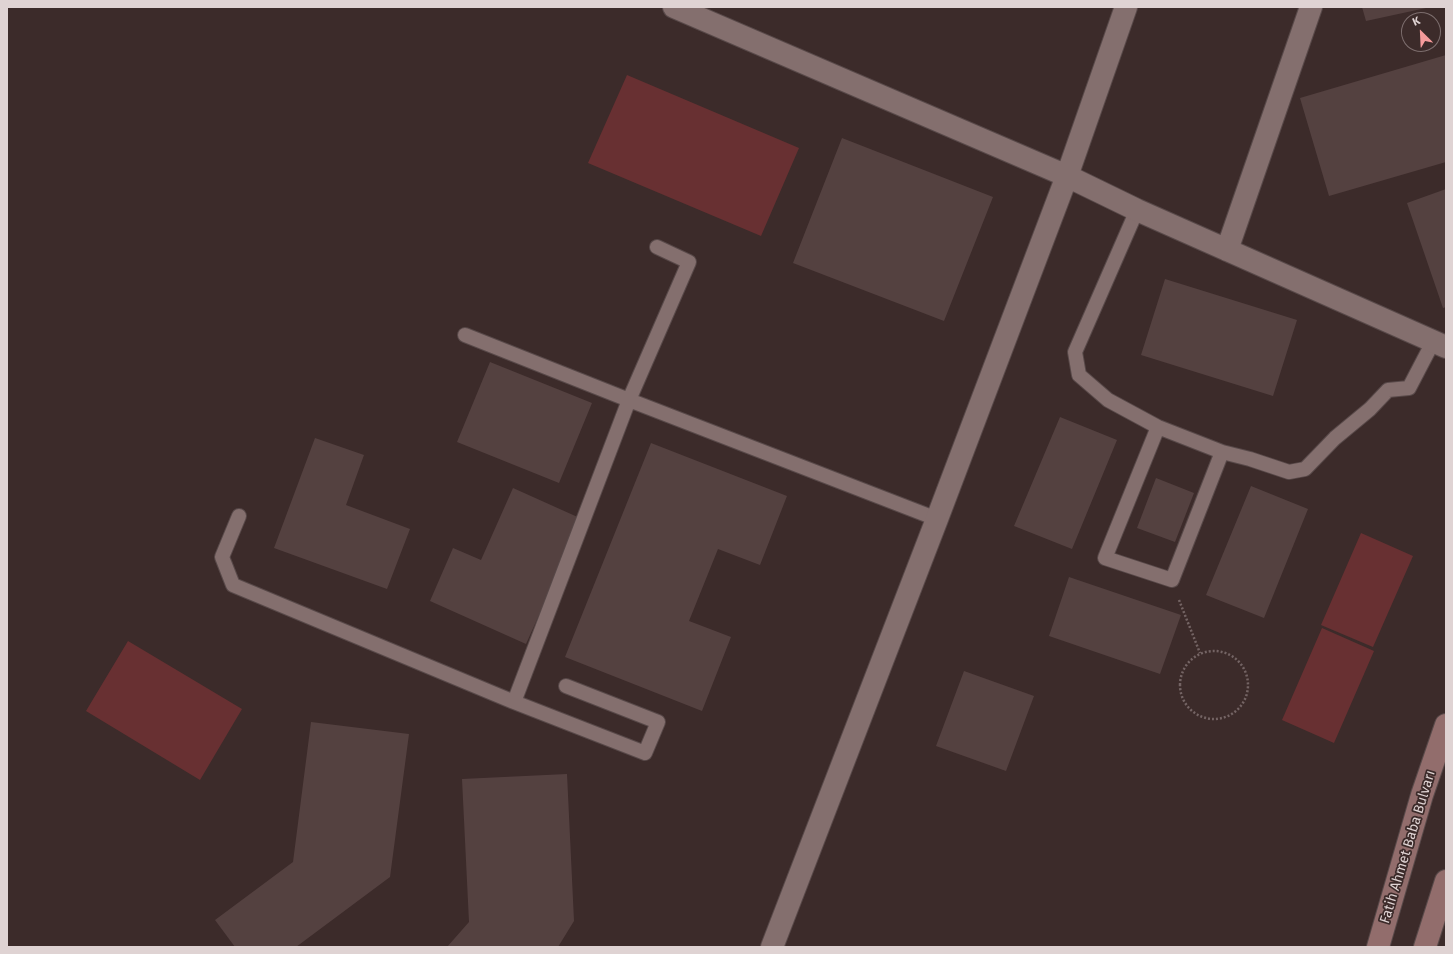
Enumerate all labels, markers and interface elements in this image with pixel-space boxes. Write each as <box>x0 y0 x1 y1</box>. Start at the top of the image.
north arrow <box>1401 12 1441 52</box>
text: K <box>1410 14 1422 29</box>
street label: Fatih Ahmet Baba Bulvarı <box>1377 768 1439 926</box>

